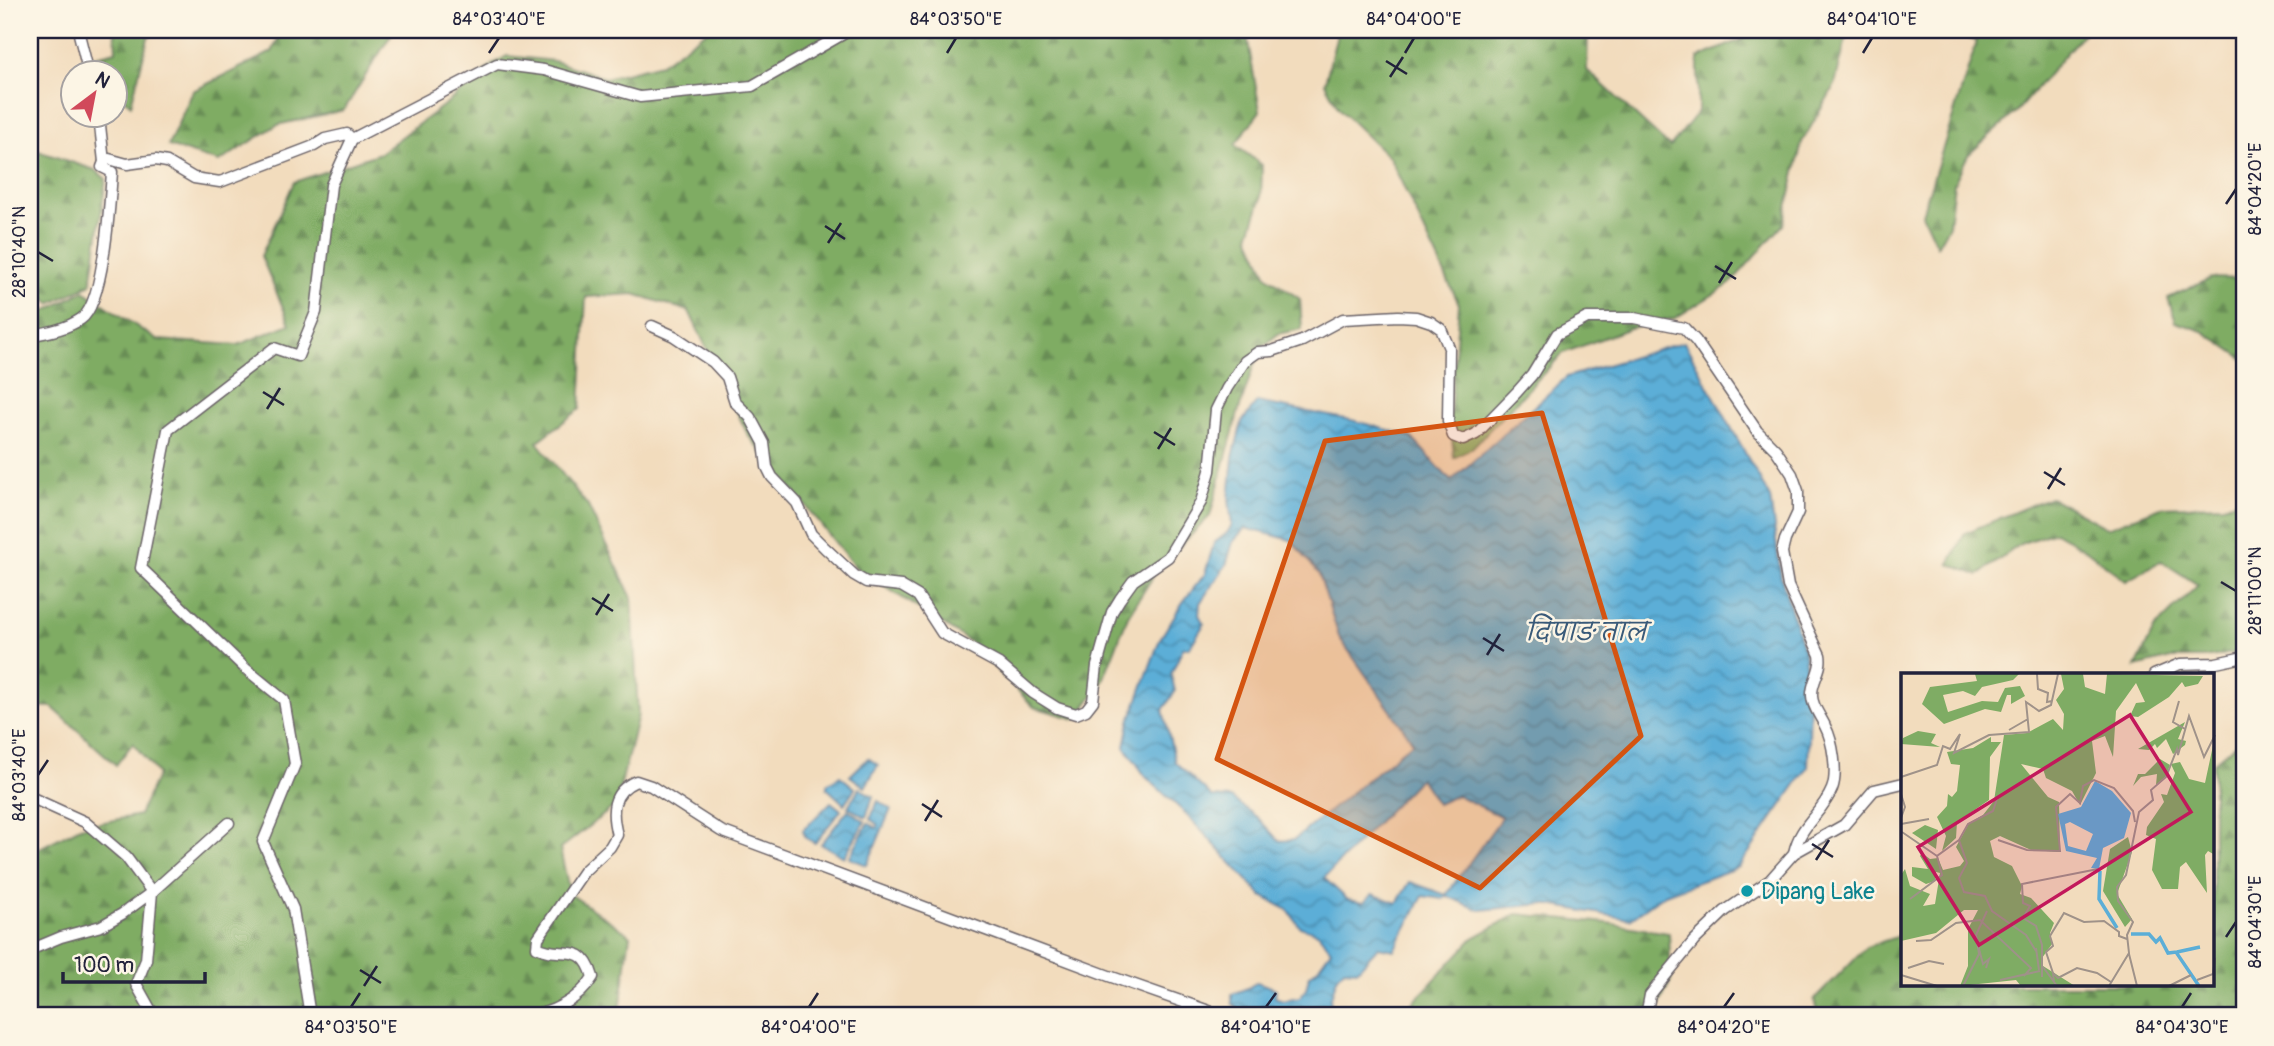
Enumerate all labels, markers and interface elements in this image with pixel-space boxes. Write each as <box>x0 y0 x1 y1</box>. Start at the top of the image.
text: 84°03'40"E <box>453 8 545 31</box>
text: 84°03'50"E <box>910 8 1002 31</box>
text: 84°04'00"E <box>1367 8 1461 31</box>
text: 84°04'10"E <box>1827 8 1917 31</box>
north arrow <box>60 60 130 130</box>
text: N <box>91 67 114 94</box>
text: 84°04'20"E <box>2244 143 2267 235</box>
text: 28°10'40"N <box>8 206 31 298</box>
text: 28°11'00"N <box>2244 547 2267 635</box>
water label: दिपाङ ताल <box>1526 613 1652 647</box>
inset map <box>1901 673 2214 986</box>
text: 84°03'40"E <box>8 729 31 821</box>
text: 84°04'30"E <box>2244 876 2267 968</box>
place label: Dipang Lake <box>1761 877 1875 906</box>
marker: Dipang Lake <box>1739 883 1755 899</box>
scale bar <box>63 941 205 985</box>
text: 100 m <box>74 952 134 979</box>
text: 84°03'50"E <box>305 1016 397 1039</box>
text: 84°04'00"E <box>762 1016 856 1039</box>
text: 84°04'10"E <box>1221 1016 1311 1039</box>
text: 84°04'20"E <box>1678 1016 1770 1039</box>
text: 84°04'30"E <box>2136 1016 2228 1039</box>

